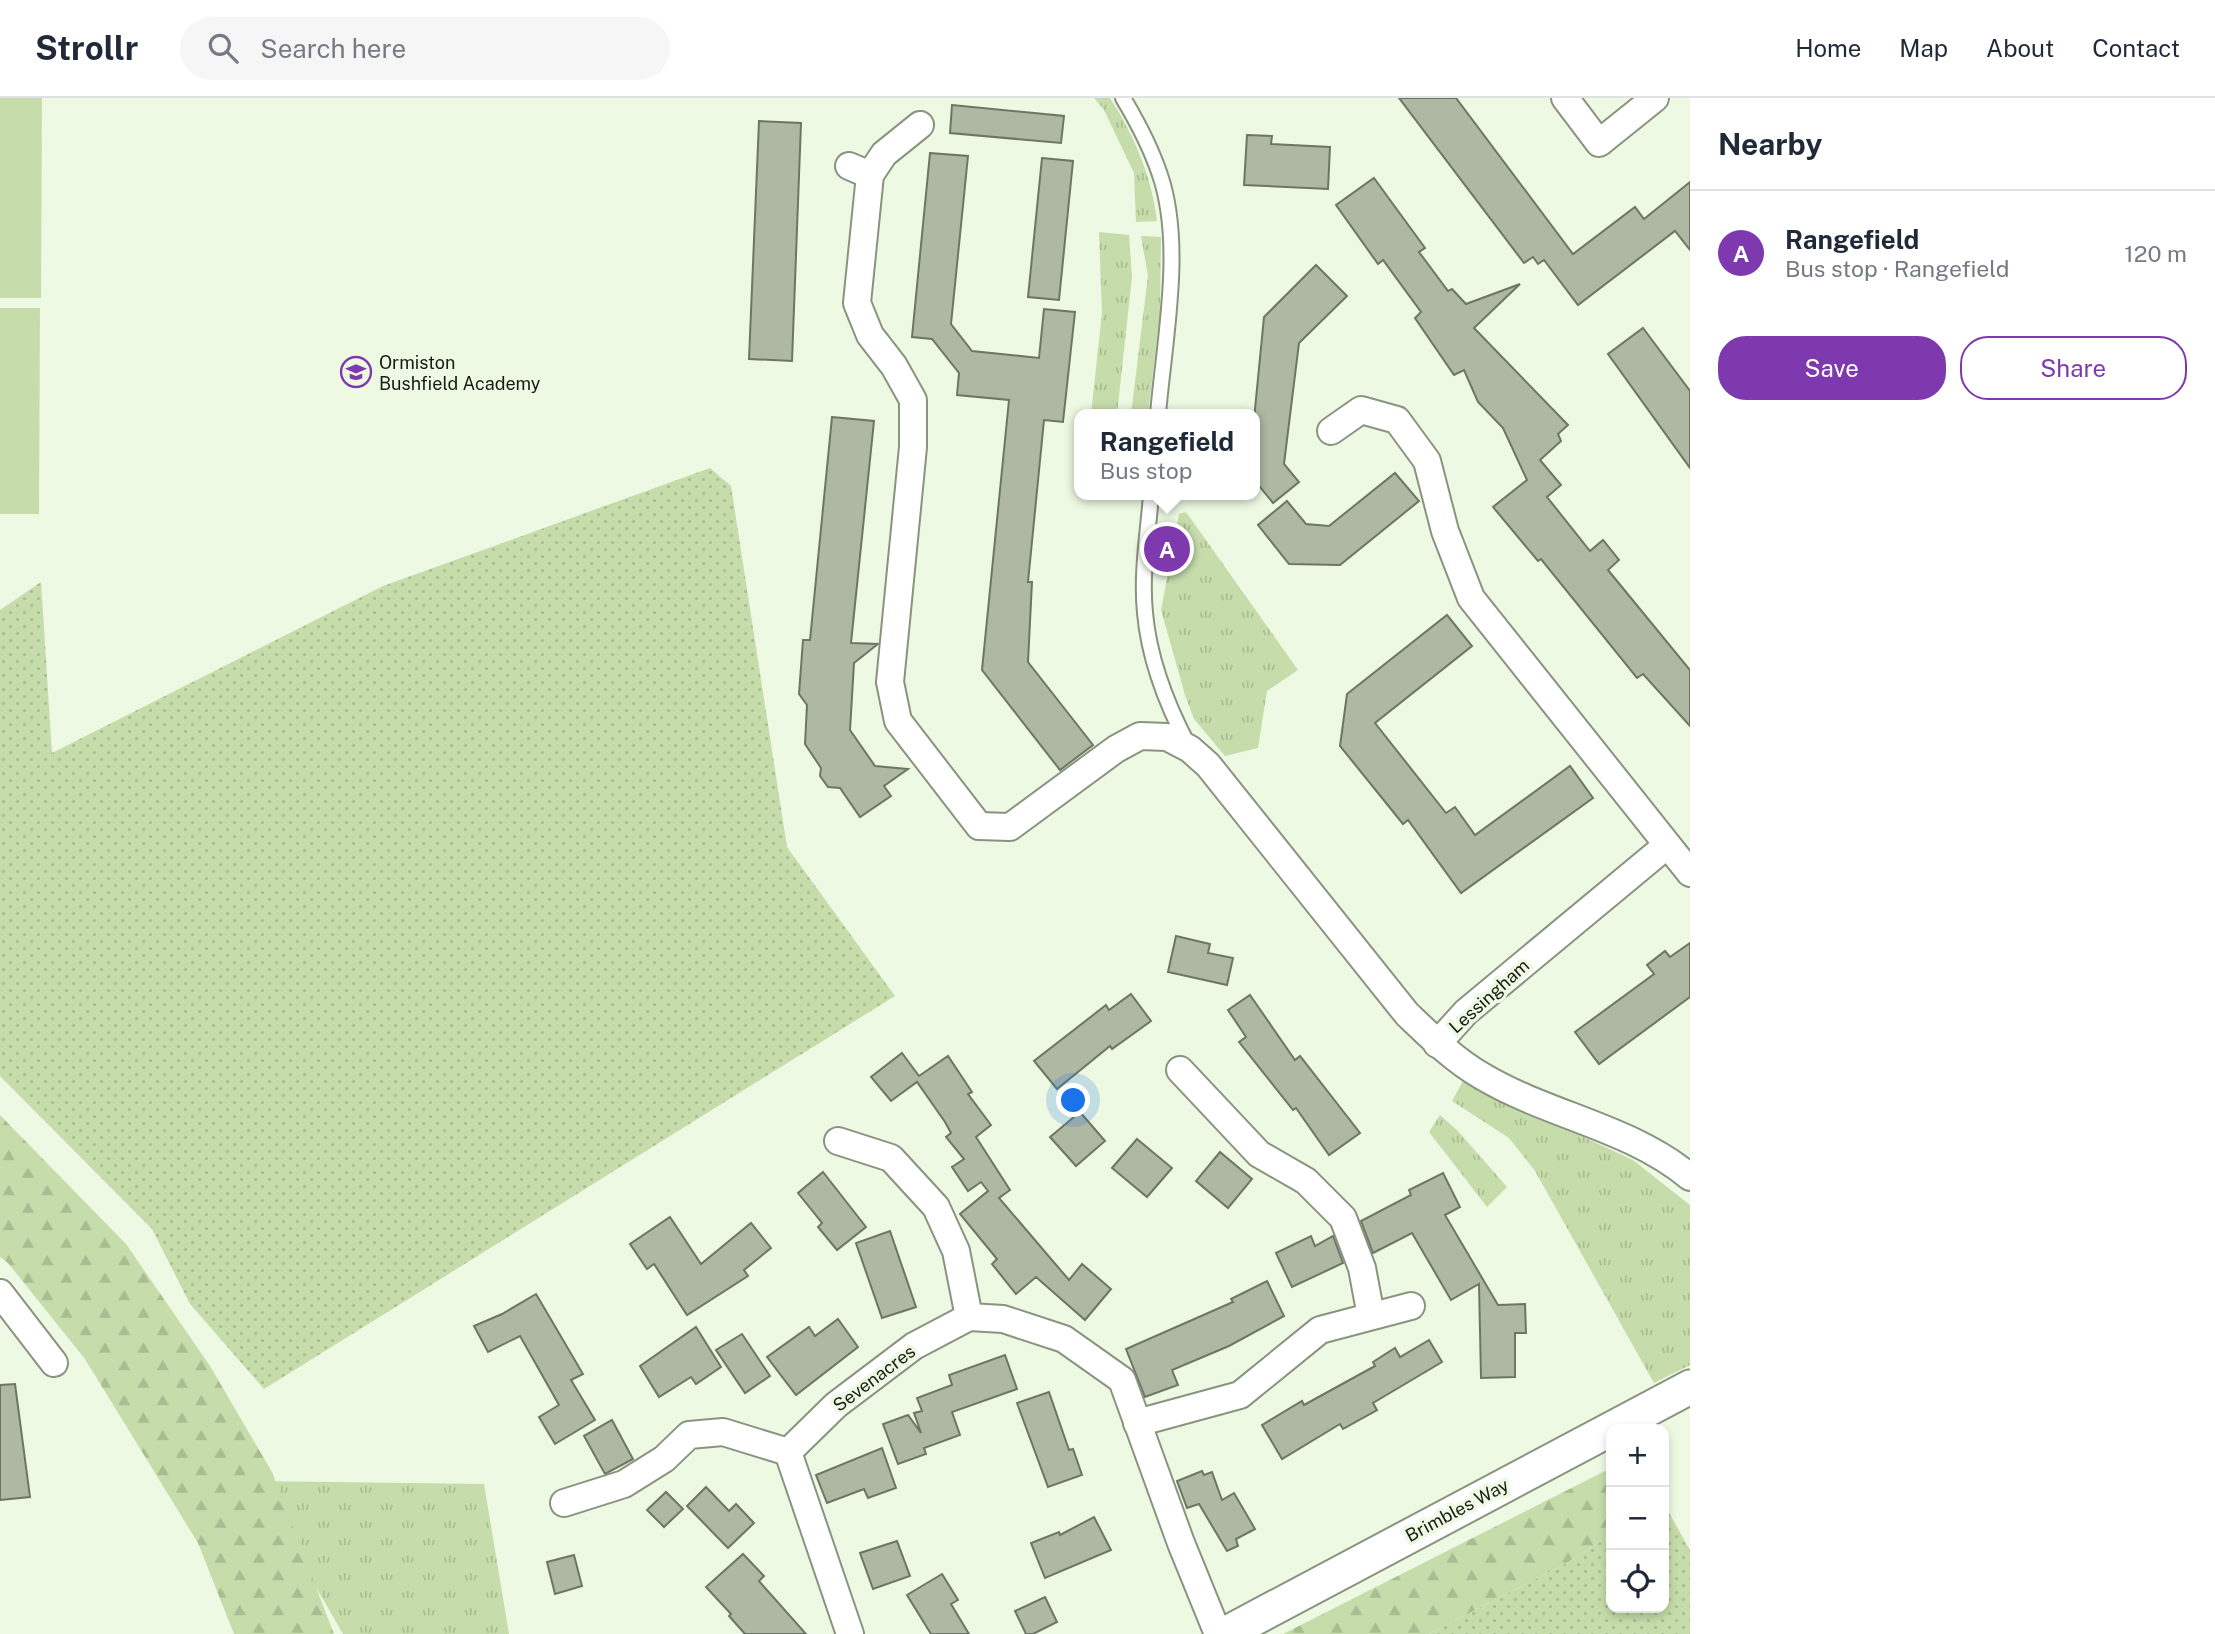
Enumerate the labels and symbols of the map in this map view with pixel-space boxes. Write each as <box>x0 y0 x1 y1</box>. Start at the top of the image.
place label: Ormiston Bushfield Academy <box>379 352 541 394</box>
school or university icon: Ormiston Bushfield Academy <box>339 355 373 389</box>
pin: A <box>1144 523 1190 575</box>
street label: Lessingham <box>1445 955 1533 1037</box>
your location <box>1056 1083 1090 1117</box>
street label: Sevenacres <box>829 1340 919 1416</box>
street label: Brimbles Way <box>1402 1474 1512 1546</box>

